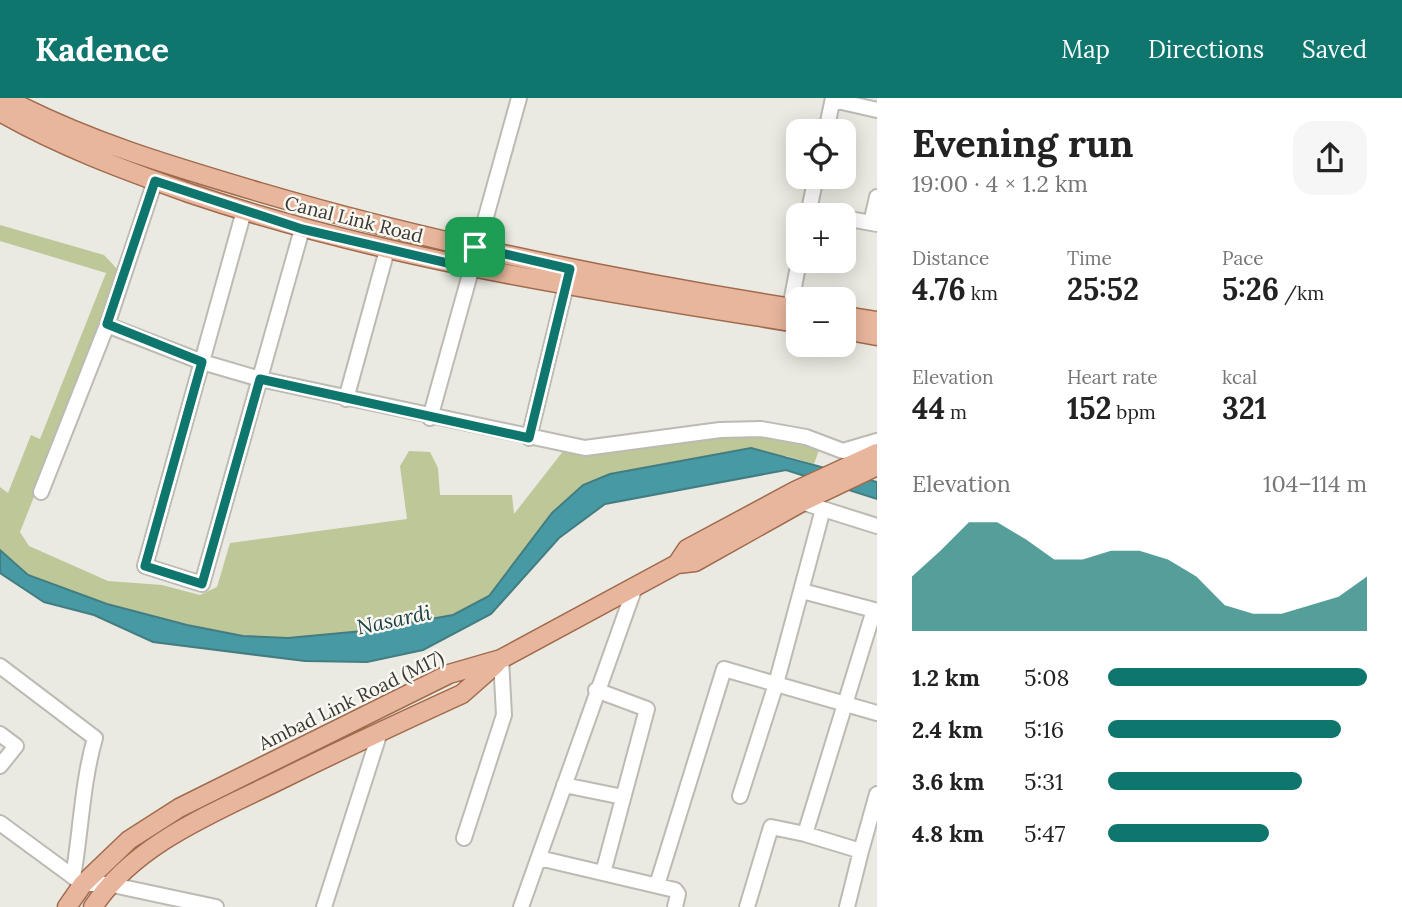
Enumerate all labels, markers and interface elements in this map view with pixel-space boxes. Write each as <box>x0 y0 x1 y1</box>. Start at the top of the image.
text: Kadence <box>35 28 169 70</box>
text: Map <box>1061 34 1110 65</box>
text: Directions <box>1148 34 1264 65</box>
text: Saved <box>1302 34 1367 65</box>
map controls <box>786 119 856 357</box>
button: locate <box>786 119 856 189</box>
text: Evening run <box>912 119 1134 167</box>
button: share <box>1293 121 1367 195</box>
text: 19:00 · 4 × 1.2 km <box>912 169 1088 198</box>
street label: Canal Link Road <box>282 190 426 248</box>
button: + <box>786 203 856 273</box>
pin <box>445 217 505 277</box>
icon: arrive <box>456 228 494 266</box>
text: Distance <box>912 246 989 270</box>
text: Time <box>1067 246 1112 270</box>
text: Pace <box>1222 246 1264 270</box>
text: 4.76 <box>912 270 966 308</box>
text: 25:52 <box>1067 270 1139 308</box>
text: 5:26 <box>1222 270 1279 308</box>
text: km <box>966 281 998 305</box>
text: /km <box>1279 281 1324 305</box>
button: − <box>786 287 856 357</box>
text: Elevation <box>912 365 994 389</box>
text: Heart rate <box>1067 365 1158 389</box>
text: kcal <box>1222 365 1257 389</box>
text: 44 <box>912 389 945 427</box>
text: 152 <box>1067 389 1111 427</box>
text: 321 <box>1222 389 1267 427</box>
text: m <box>945 400 967 424</box>
text: bpm <box>1111 400 1156 424</box>
text: Elevation <box>912 469 1011 498</box>
text: 104–114 m <box>1263 469 1367 498</box>
water label: Nasardi <box>354 598 434 641</box>
street label: Ambad Link Road (M17) <box>254 645 448 757</box>
text: 1.2 km <box>912 663 980 692</box>
text: 5:08 <box>1024 663 1070 692</box>
text: 2.4 km <box>912 715 983 744</box>
text: 5:16 <box>1024 715 1064 744</box>
text: 3.6 km <box>912 767 984 796</box>
text: 5:31 <box>1024 767 1063 796</box>
text: 4.8 km <box>912 819 984 848</box>
text: 5:47 <box>1024 819 1065 848</box>

